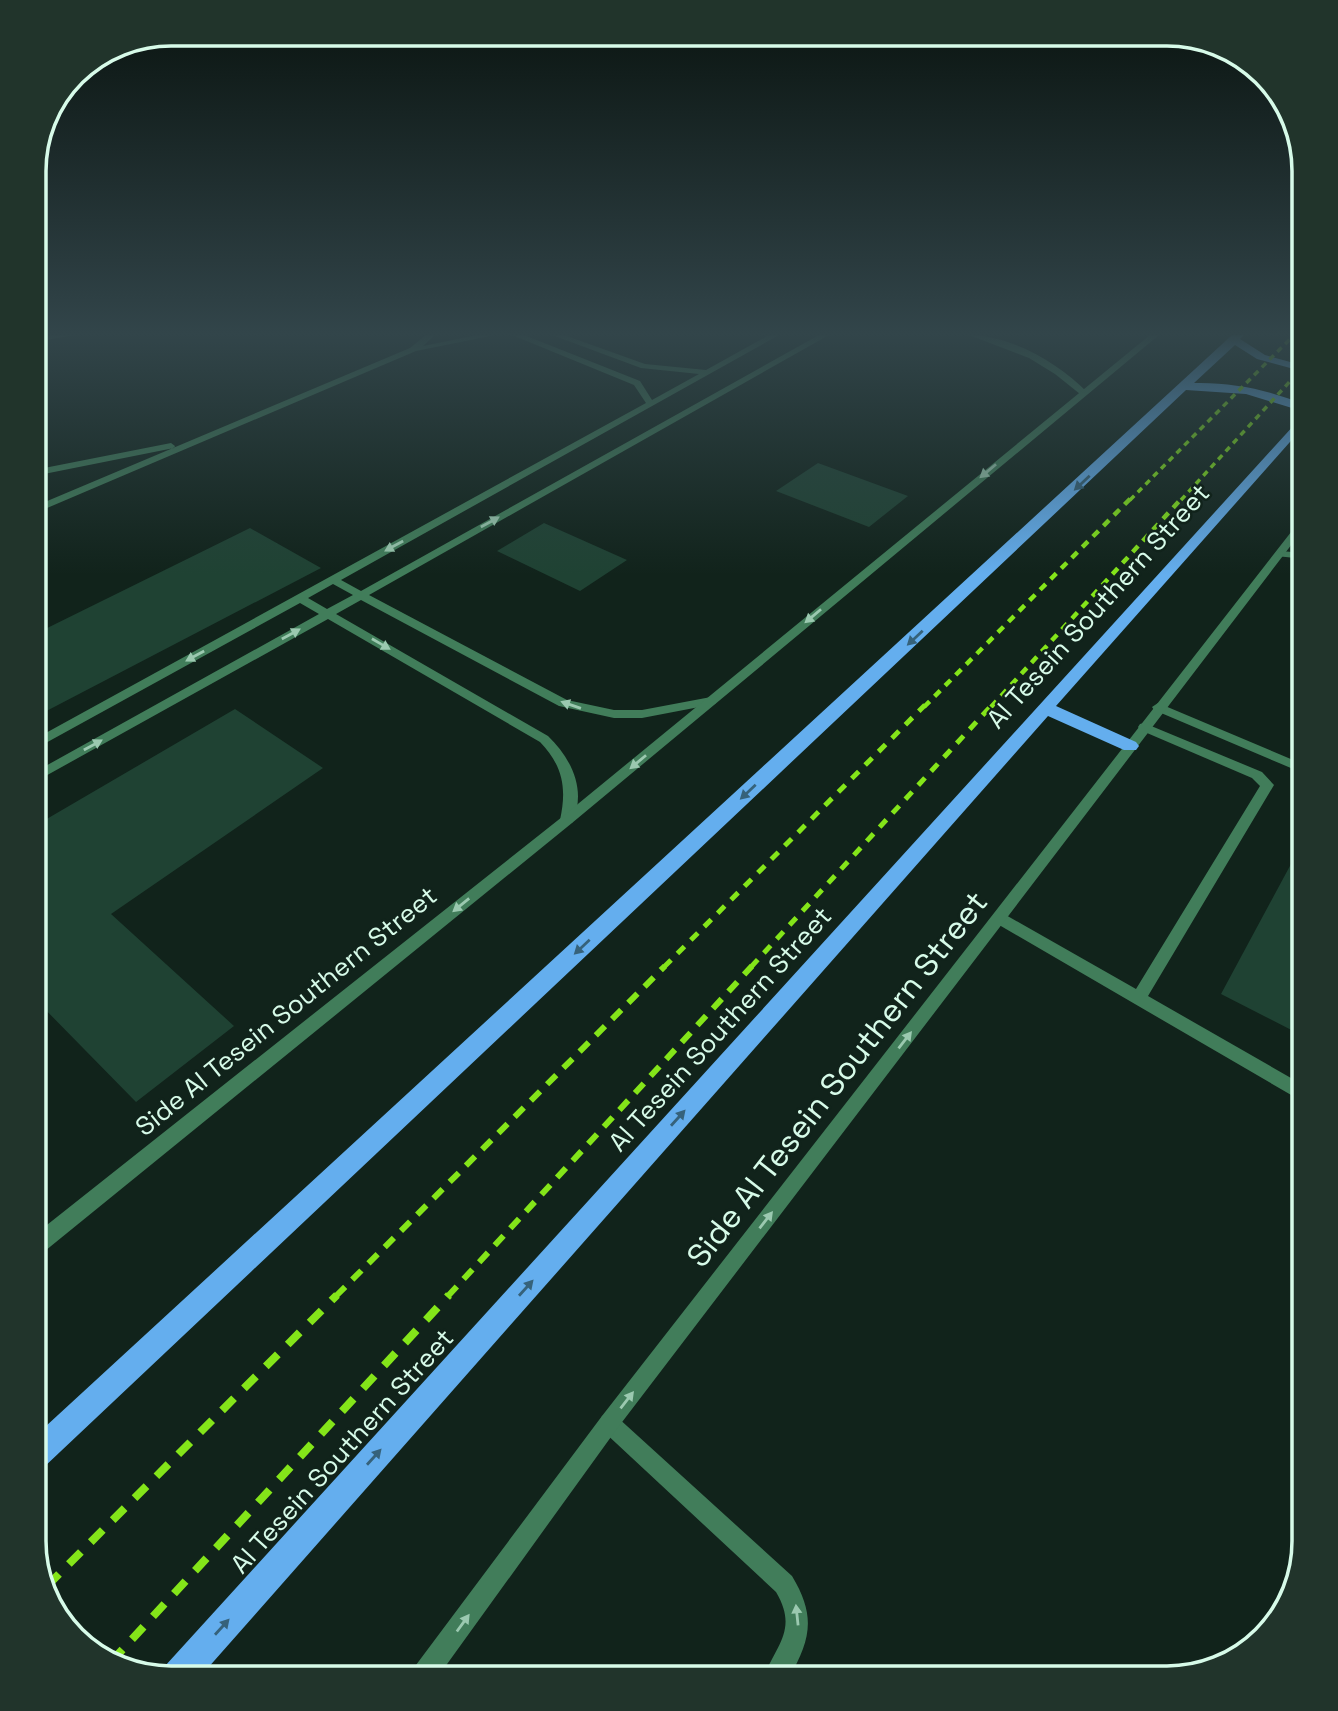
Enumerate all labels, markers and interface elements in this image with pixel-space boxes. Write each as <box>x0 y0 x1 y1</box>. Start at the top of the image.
one-way arrow <box>979 463 996 478</box>
one-way arrow <box>1074 474 1091 490</box>
street label: Al Tesein Southern Street <box>979 476 1217 736</box>
one-way arrow <box>480 516 499 528</box>
one-way arrow <box>385 540 404 552</box>
one-way arrow <box>804 609 822 624</box>
one-way arrow <box>282 628 301 640</box>
one-way arrow <box>907 629 924 645</box>
one-way arrow <box>371 638 390 650</box>
one-way arrow <box>185 650 205 662</box>
one-way arrow <box>561 699 582 710</box>
one-way arrow <box>83 739 103 751</box>
one-way arrow <box>629 754 646 769</box>
one-way arrow <box>740 784 757 800</box>
street label: Side Al Tesein Southern Street <box>128 879 444 1143</box>
street label: Side Al Tesein Southern Street <box>678 883 996 1275</box>
one-way arrow <box>452 897 469 912</box>
street label: Al Tesein Southern Street <box>601 899 839 1159</box>
one-way arrow <box>574 939 591 955</box>
one-way arrow <box>897 1031 911 1049</box>
one-way arrow <box>669 1110 685 1127</box>
one-way arrow <box>758 1211 772 1229</box>
one-way arrow <box>518 1279 534 1297</box>
street label: Al Tesein Southern Street <box>223 1321 461 1581</box>
one-way arrow <box>619 1392 634 1410</box>
one-way arrow <box>366 1448 382 1466</box>
one-way arrow <box>791 1604 802 1626</box>
one-way arrow <box>455 1614 469 1632</box>
one-way arrow <box>214 1619 230 1636</box>

